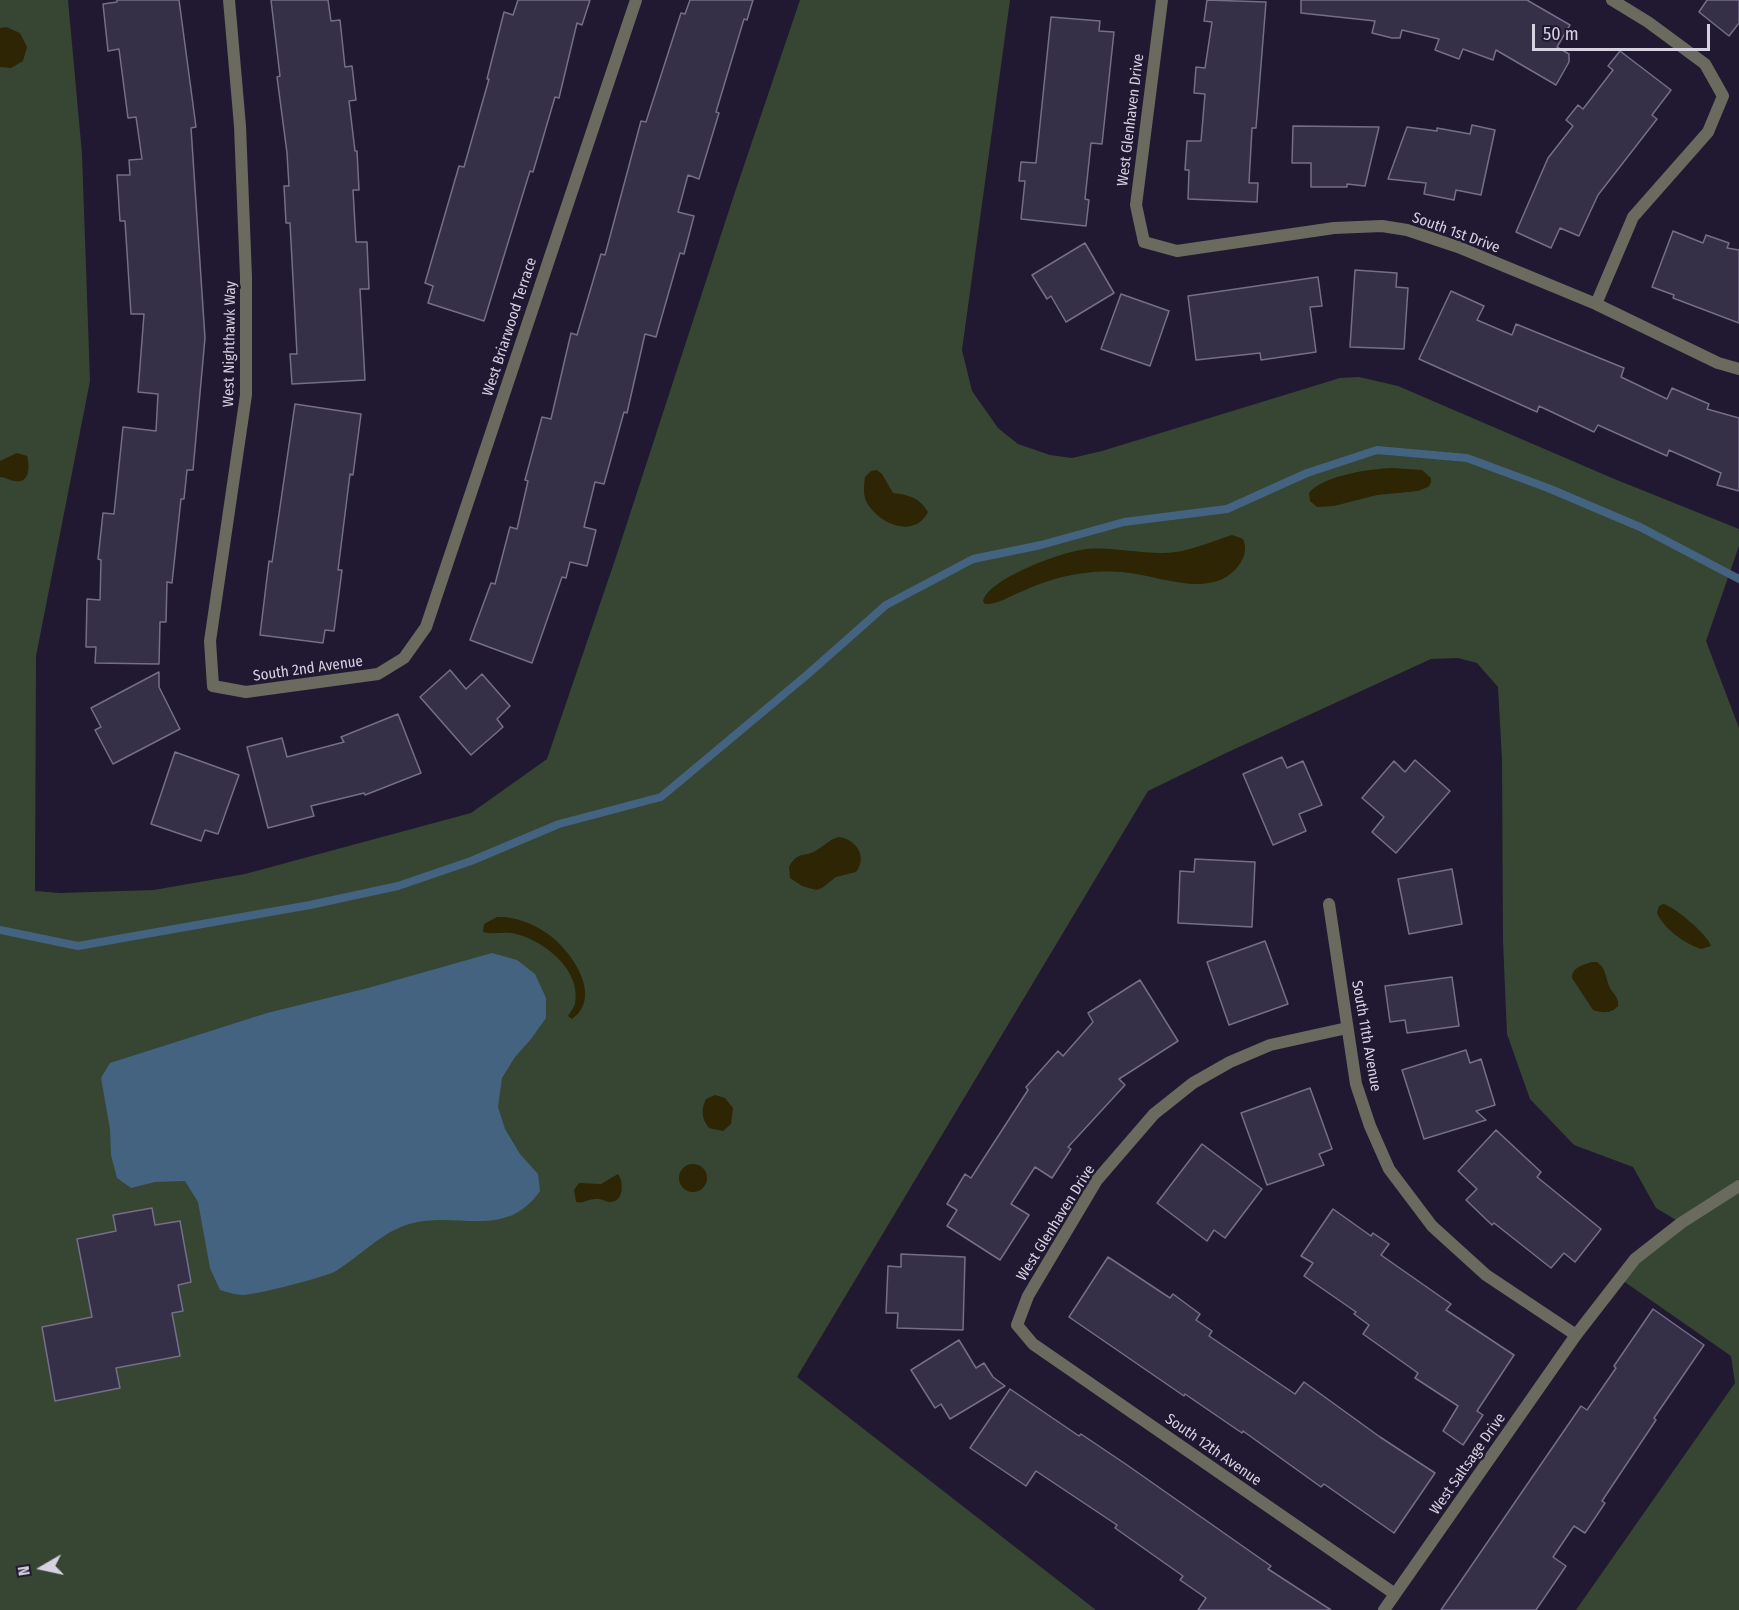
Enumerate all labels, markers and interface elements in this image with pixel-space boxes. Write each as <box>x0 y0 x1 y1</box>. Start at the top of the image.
scale bar <box>1535 12 1714 50</box>
text: 50 m <box>1543 23 1579 45</box>
street label: West Glenhaven Drive <box>1114 53 1148 187</box>
street label: South 1st Drive <box>1410 209 1502 257</box>
street label: West Briarwood Terrace <box>479 255 541 399</box>
street label: West Nighthawk Way <box>220 281 240 407</box>
street label: South 2nd Avenue <box>252 652 364 686</box>
street label: South 11th Avenue <box>1347 979 1385 1093</box>
street label: West Glenhaven Drive <box>1013 1162 1099 1284</box>
street label: South 12th Avenue <box>1161 1410 1265 1490</box>
street label: West Saltsage Drive <box>1426 1410 1510 1518</box>
north arrow <box>12 1538 72 1598</box>
text: N <box>14 1565 34 1577</box>

